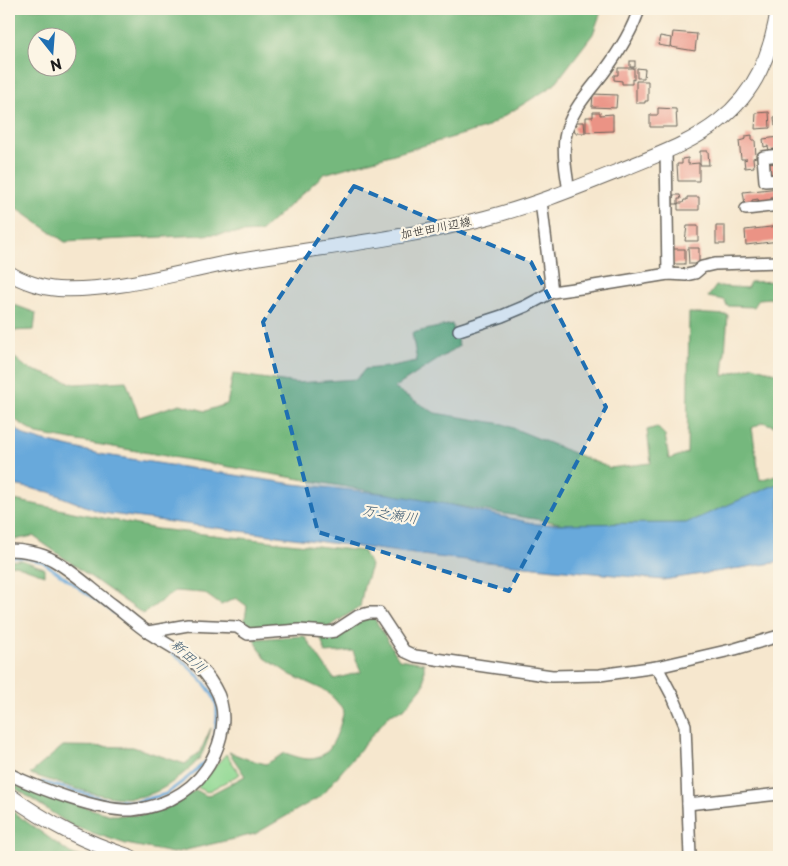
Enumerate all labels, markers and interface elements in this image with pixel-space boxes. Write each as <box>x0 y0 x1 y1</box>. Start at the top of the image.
north arrow <box>28 28 78 78</box>
text: N <box>48 53 64 77</box>
street label: 加世田川辺線 <box>399 211 473 243</box>
water label: 万之瀬川 <box>361 499 419 528</box>
water label: 新田川 <box>167 634 212 678</box>

